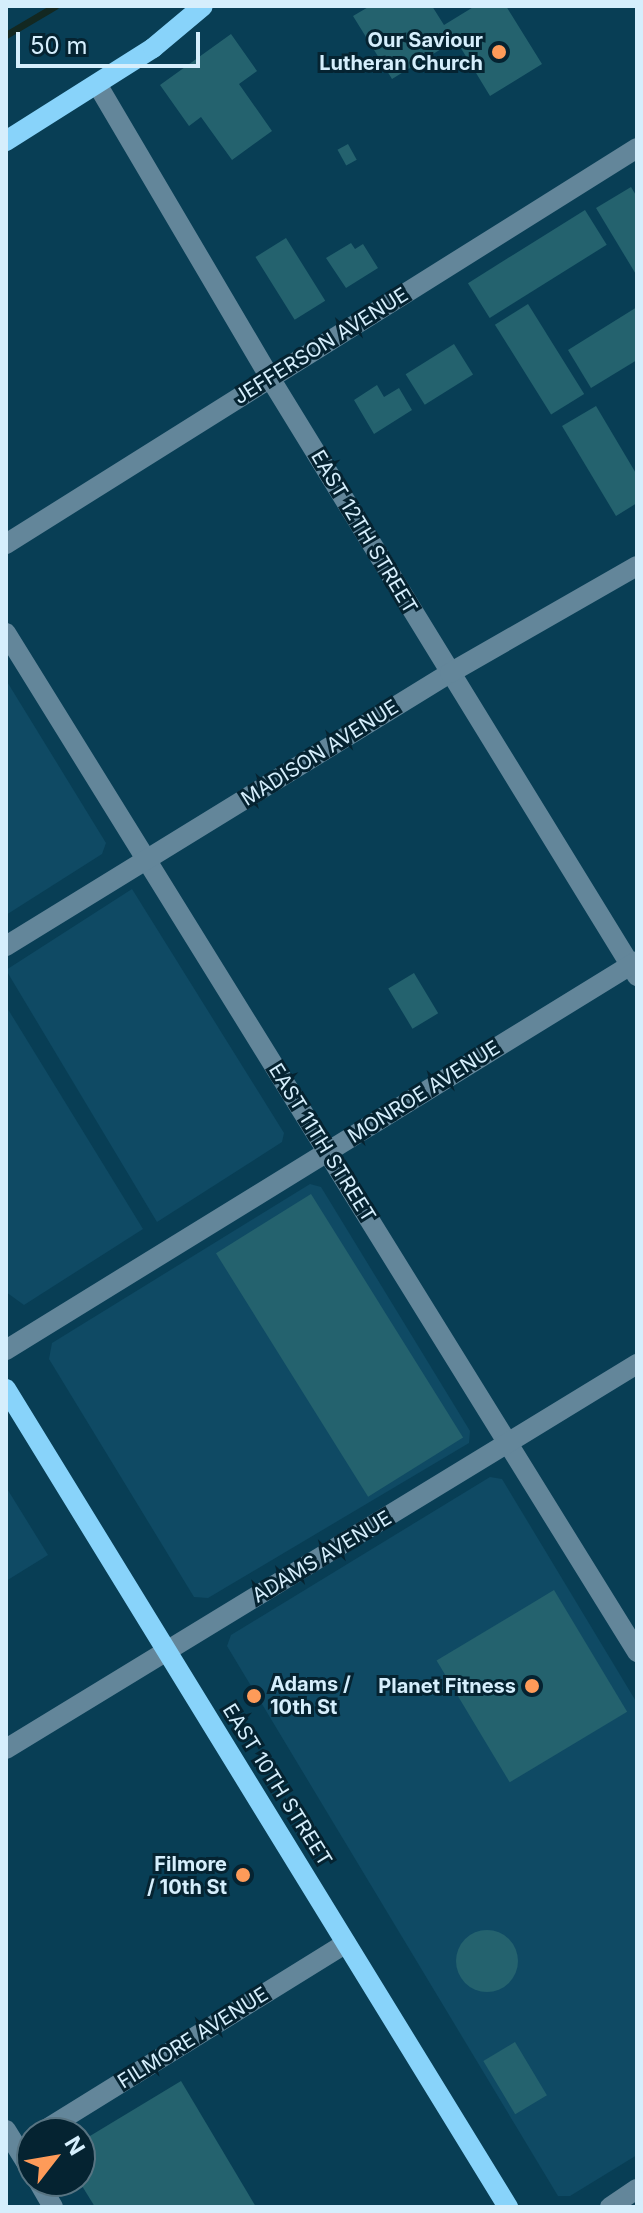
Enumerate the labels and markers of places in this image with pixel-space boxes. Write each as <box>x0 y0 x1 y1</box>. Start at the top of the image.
place label: Our Saviour Lutheran Church <box>319 28 483 75</box>
marker: Our Saviour Lutheran Church <box>490 43 508 61</box>
place label: Adams / 10th St <box>270 1672 351 1719</box>
place label: Planet Fitness <box>378 1674 516 1698</box>
marker: Planet Fitness <box>523 1677 541 1695</box>
marker: Adams / 10th St <box>245 1687 263 1705</box>
place label: Filmore / 10th St <box>147 1852 227 1899</box>
marker: Filmore / 10th St <box>234 1866 252 1884</box>

